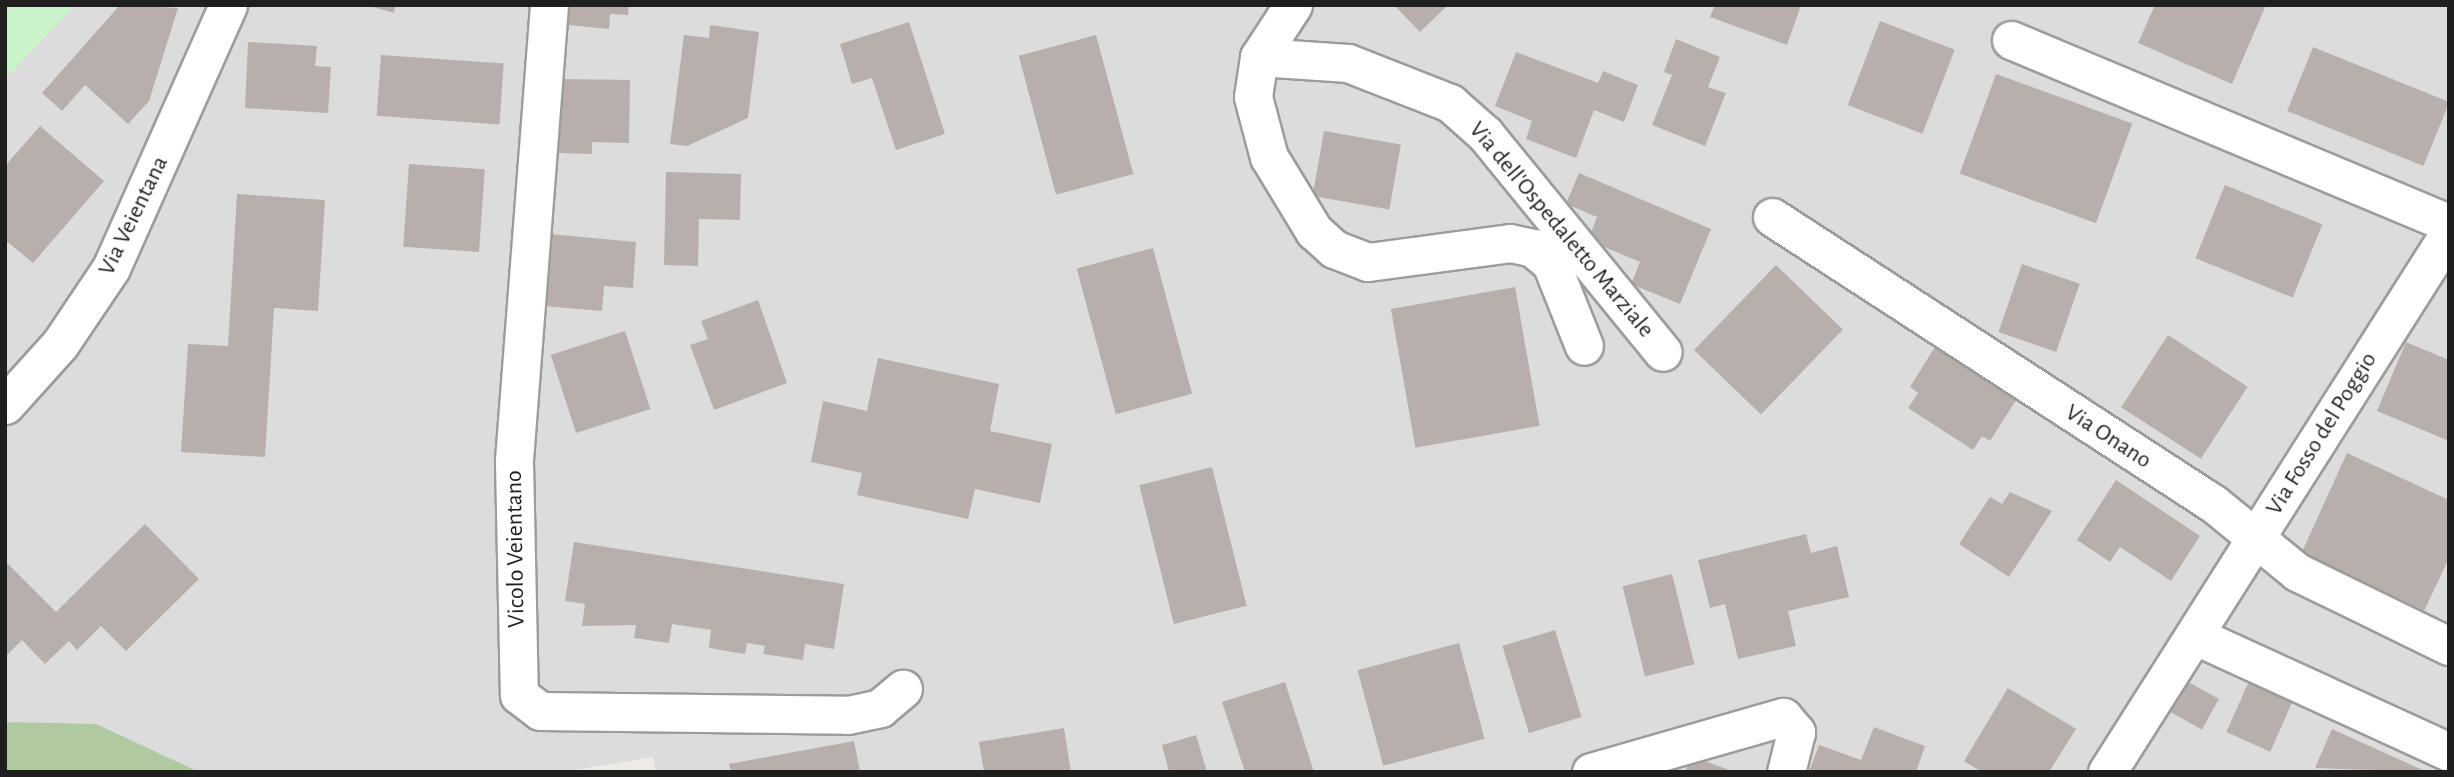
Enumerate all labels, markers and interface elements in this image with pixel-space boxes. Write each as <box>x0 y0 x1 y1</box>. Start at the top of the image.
street label: Via dell'Ospedaletto Marziale <box>1462 116 1660 344</box>
street label: Via Veientana <box>93 152 175 280</box>
street label: Via Fosso del Poggio <box>2260 347 2384 521</box>
street label: Via Onano <box>2059 398 2157 476</box>
street label: Vicolo Veientano <box>500 470 532 628</box>

